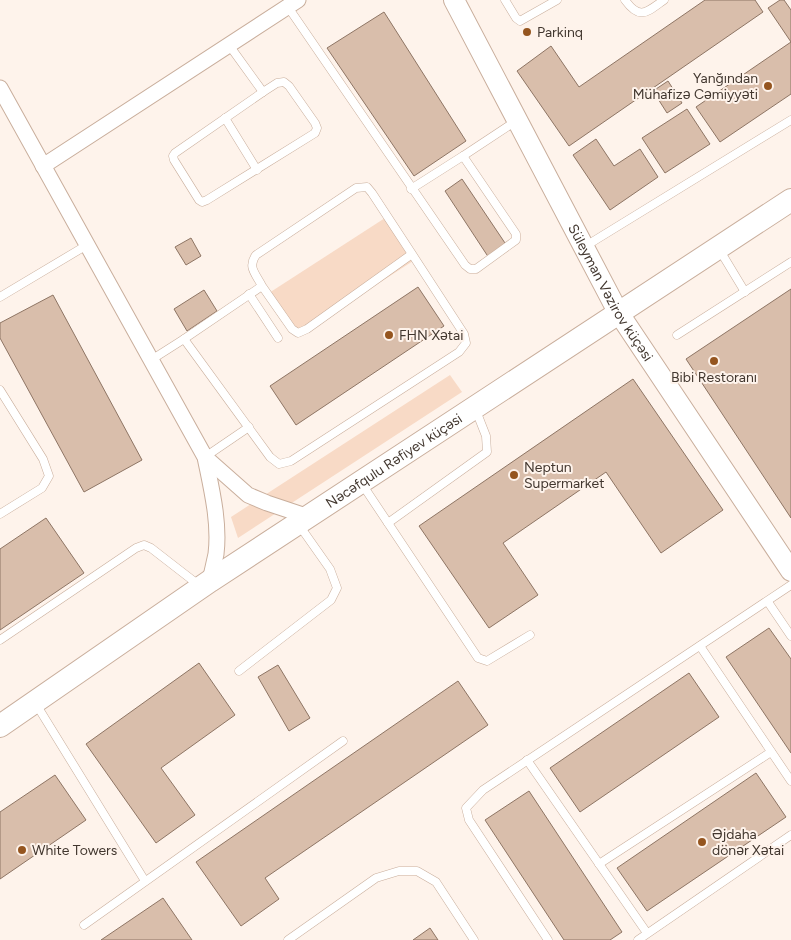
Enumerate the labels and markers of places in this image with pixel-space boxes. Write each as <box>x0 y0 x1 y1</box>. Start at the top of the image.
place label: Parkinq <box>537 24 583 41</box>
marker: Parkinq <box>521 26 533 38</box>
place label: Yanğından Mühafizə Cəmiyyəti <box>633 70 758 103</box>
marker: Yanğından Mühafizə Cəmiyyəti <box>762 80 774 92</box>
place label: FHN Xətai <box>399 327 463 344</box>
marker: FHN Xətai <box>383 329 395 341</box>
marker: ‌Bibi Restoranı <box>708 355 720 367</box>
place label: ‌Bibi Restoranı <box>671 369 757 386</box>
place label: Neptun Supermarket <box>524 459 604 492</box>
marker: Neptun Supermarket <box>508 469 520 481</box>
place label: Əjdaha dönər Xətai <box>712 826 784 859</box>
marker: Əjdaha dönər Xətai <box>696 836 708 848</box>
place label: White Towers <box>32 842 117 859</box>
marker: White Towers <box>16 844 28 856</box>

